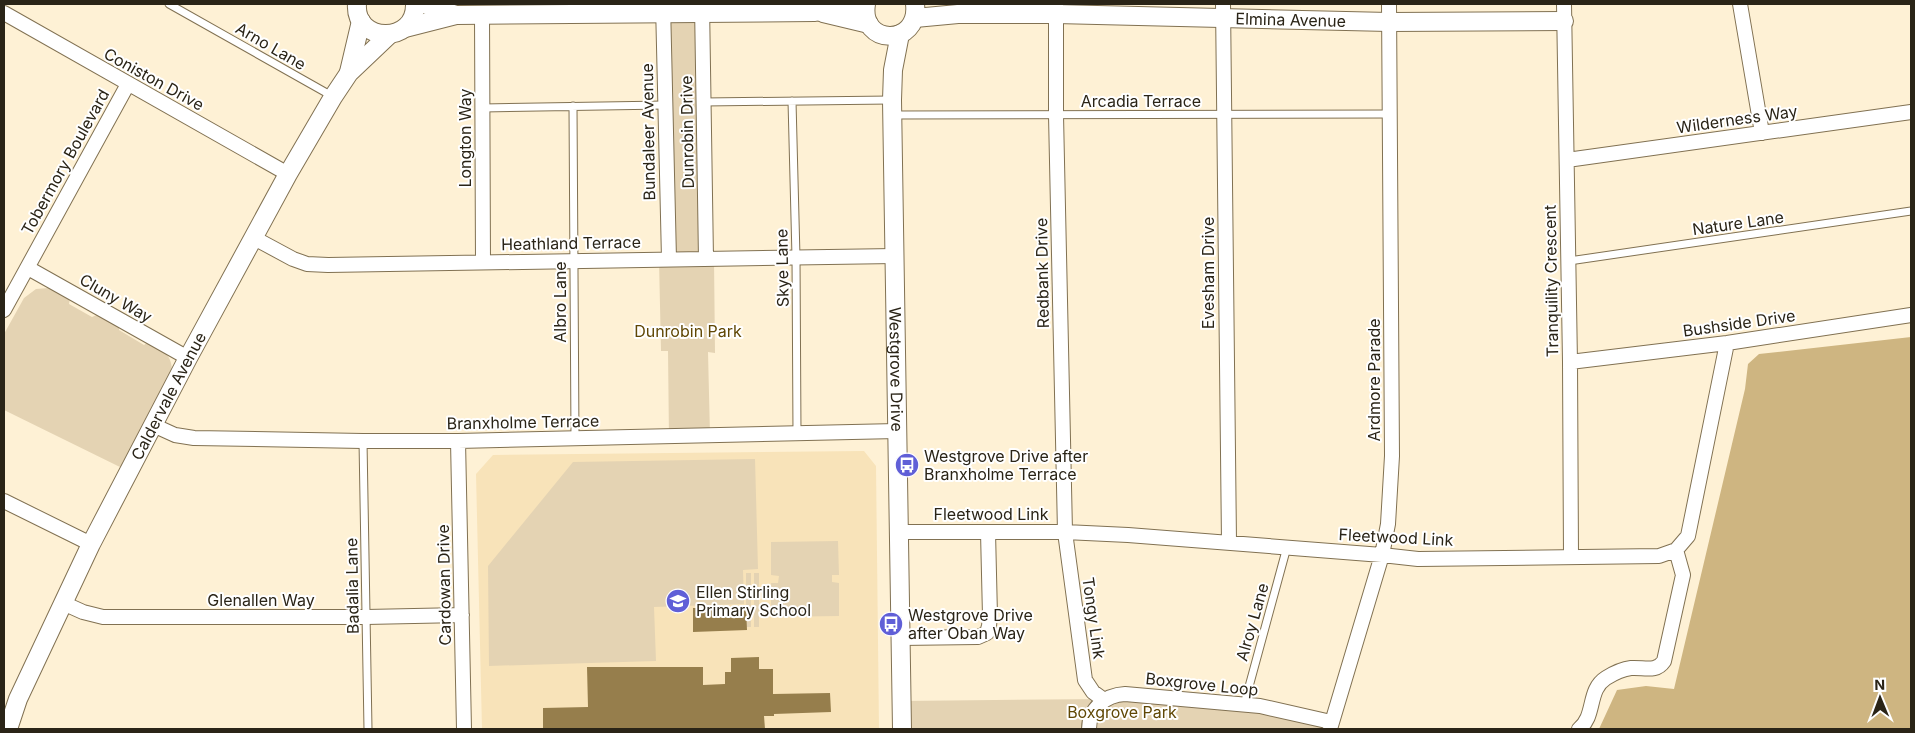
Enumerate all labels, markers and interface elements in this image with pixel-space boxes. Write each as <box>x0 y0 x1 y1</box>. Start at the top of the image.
street label: Elmina Avenue <box>1235 8 1346 31</box>
street label: Arno Lane <box>232 18 310 74</box>
street label: Coniston Drive <box>100 43 208 115</box>
street label: Bundaleer Avenue <box>637 63 659 201</box>
street label: Dunrobin Drive <box>676 75 698 189</box>
street label: Tobermory Boulevard <box>17 86 113 238</box>
street label: Longton Way <box>455 88 475 188</box>
street label: Arcadia Terrace <box>1081 91 1201 111</box>
street label: Wilderness Way <box>1675 101 1799 137</box>
street label: Tranquility Crescent <box>1540 205 1562 357</box>
street label: Nature Lane <box>1691 207 1785 239</box>
street label: Evesham Drive <box>1198 217 1218 329</box>
street label: Redbank Drive <box>1031 218 1053 328</box>
street label: Skye Lane <box>771 229 793 307</box>
street label: Heathland Terrace <box>501 232 641 254</box>
street label: Albro Lane <box>550 261 570 343</box>
street label: Cluny Way <box>76 269 156 327</box>
street label: Bushside Drive <box>1681 305 1797 341</box>
street label: Westgrove Drive <box>885 307 907 432</box>
street label: Ardmore Parade <box>1364 318 1384 442</box>
park label: Dunrobin Park <box>634 321 742 341</box>
street label: Caldervale Avenue <box>127 328 210 463</box>
street label: Branxholme Terrace <box>447 411 599 433</box>
place label: Westgrove Drive after Branxholme Terrace <box>924 446 1088 484</box>
bus stop icon: Westgrove Drive after Branxholme Terrace <box>894 452 920 478</box>
street label: Fleetwood Link <box>934 504 1049 524</box>
street label: Cardowan Drive <box>433 524 455 646</box>
street label: Fleetwood Link <box>1338 524 1454 550</box>
street label: Badalia Lane <box>341 538 363 634</box>
street label: Tongy Link <box>1078 576 1110 660</box>
street label: Alroy Lane <box>1231 581 1273 663</box>
place label: Ellen Stirling Primary School <box>696 582 811 620</box>
school or university icon: Ellen Stirling Primary School <box>665 588 691 614</box>
street label: Glenallen Way <box>207 590 315 610</box>
place label: Westgrove Drive after Oban Way <box>908 605 1033 643</box>
bus stop icon: Westgrove Drive after Oban Way <box>878 611 904 637</box>
street label: Boxgrove Loop <box>1145 668 1259 700</box>
north arrow <box>1855 673 1905 723</box>
text: N <box>1874 676 1885 693</box>
park label: Boxgrove Park <box>1067 702 1177 722</box>

